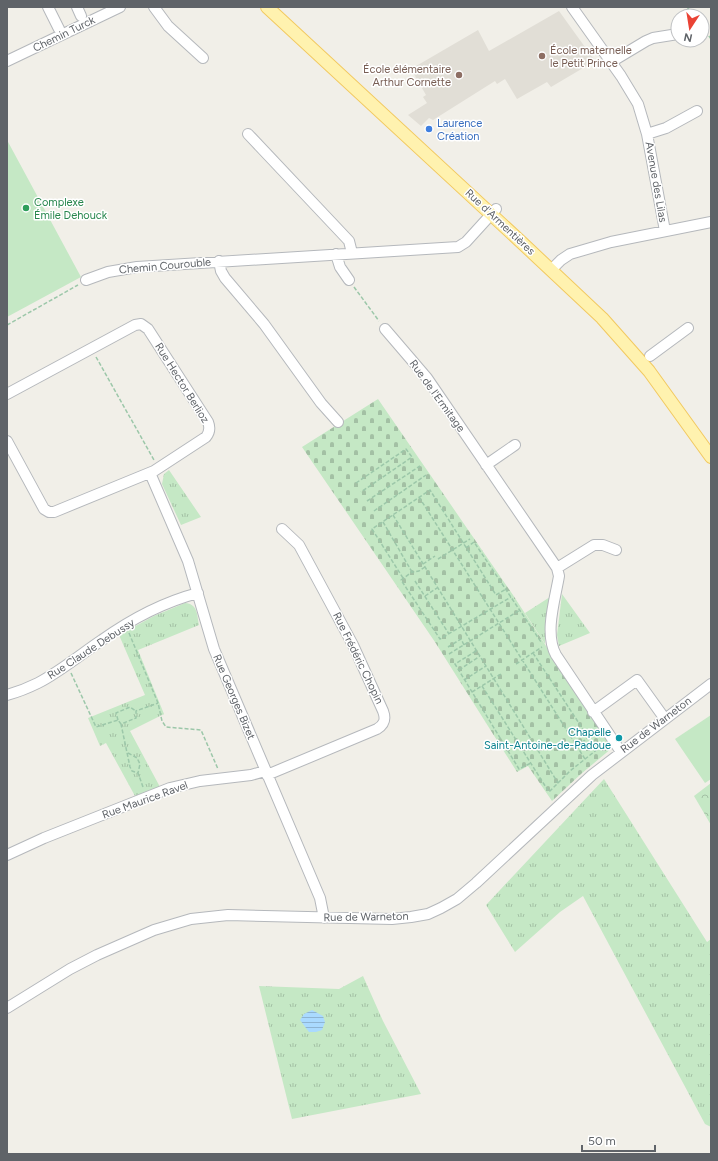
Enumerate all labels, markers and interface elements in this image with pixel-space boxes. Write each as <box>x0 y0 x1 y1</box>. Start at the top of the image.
north arrow <box>670 8 710 48</box>
street label: Chemin Turck <box>31 13 98 55</box>
text: N <box>683 30 694 45</box>
place label: École maternelle le Petit Prince <box>550 44 632 70</box>
marker: École maternelle le Petit Prince <box>537 51 547 61</box>
place label: École élémentaire Arthur Cornette <box>363 63 451 89</box>
marker: École élémentaire Arthur Cornette <box>454 70 464 80</box>
place label: Laurence Création <box>437 117 482 143</box>
marker: Laurence Création <box>424 124 434 134</box>
street label: Avenue des Lilas <box>643 141 669 223</box>
street label: Rue d'Armentières <box>462 186 538 258</box>
place label: Complexe Émile Dehouck <box>34 196 108 222</box>
marker: Complexe Émile Dehouck <box>21 203 31 213</box>
street label: Chemin Courouble <box>118 255 212 277</box>
street label: Rue Hector Berlioz <box>152 340 212 426</box>
street label: Rue de l'Ermitage <box>406 357 468 435</box>
street label: Rue Frédéric Chopin <box>330 610 386 706</box>
street label: Rue Claude Debussy <box>45 616 137 682</box>
street label: Rue Georges Bizet <box>210 652 258 742</box>
street label: Rue de Warneton <box>618 694 694 756</box>
place label: Chapelle Saint-Antoine-de-Padoue <box>484 726 611 752</box>
marker: Chapelle Saint-Antoine-de-Padoue <box>614 733 624 743</box>
street label: Rue Maurice Ravel <box>100 778 190 822</box>
street label: Rue de Warneton <box>323 910 409 924</box>
scale bar <box>582 1127 655 1153</box>
text: 50 m <box>588 1134 616 1148</box>

